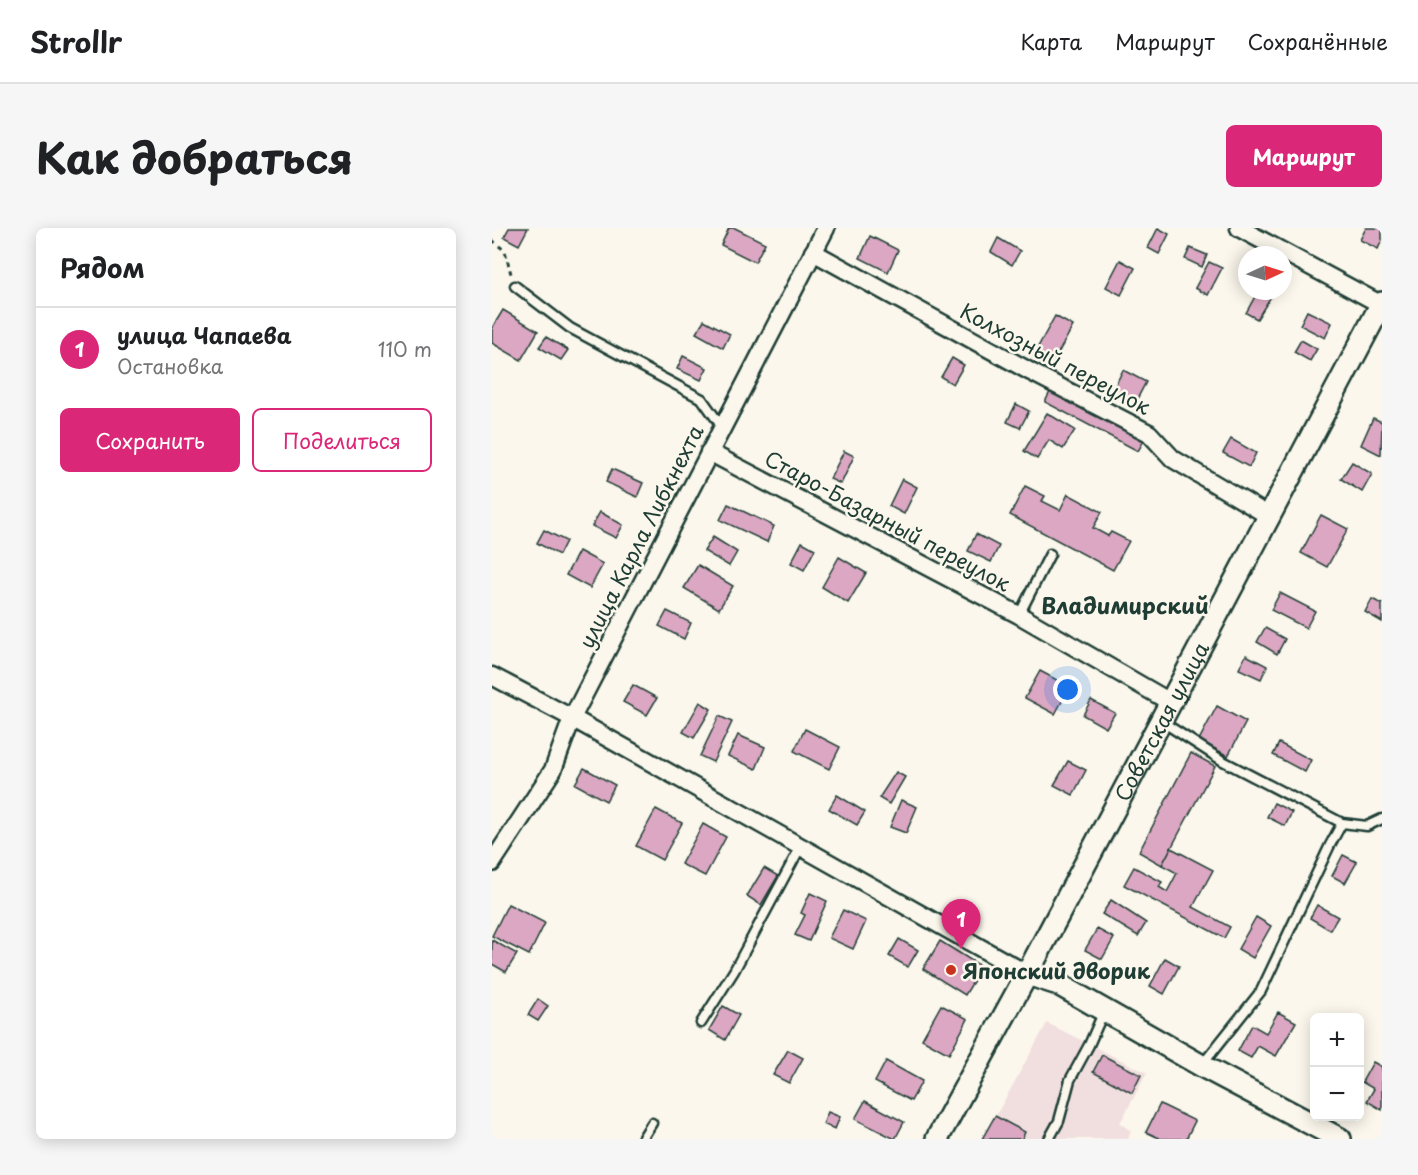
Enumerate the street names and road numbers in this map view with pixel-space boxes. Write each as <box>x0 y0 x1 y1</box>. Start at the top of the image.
street label: Колхозный переулок <box>955 294 1157 422</box>
street label: улица Карла Либкнехта <box>570 418 711 653</box>
street label: Старо-Базарный переулок <box>759 441 1017 599</box>
street label: Советская улица <box>1105 635 1217 807</box>

